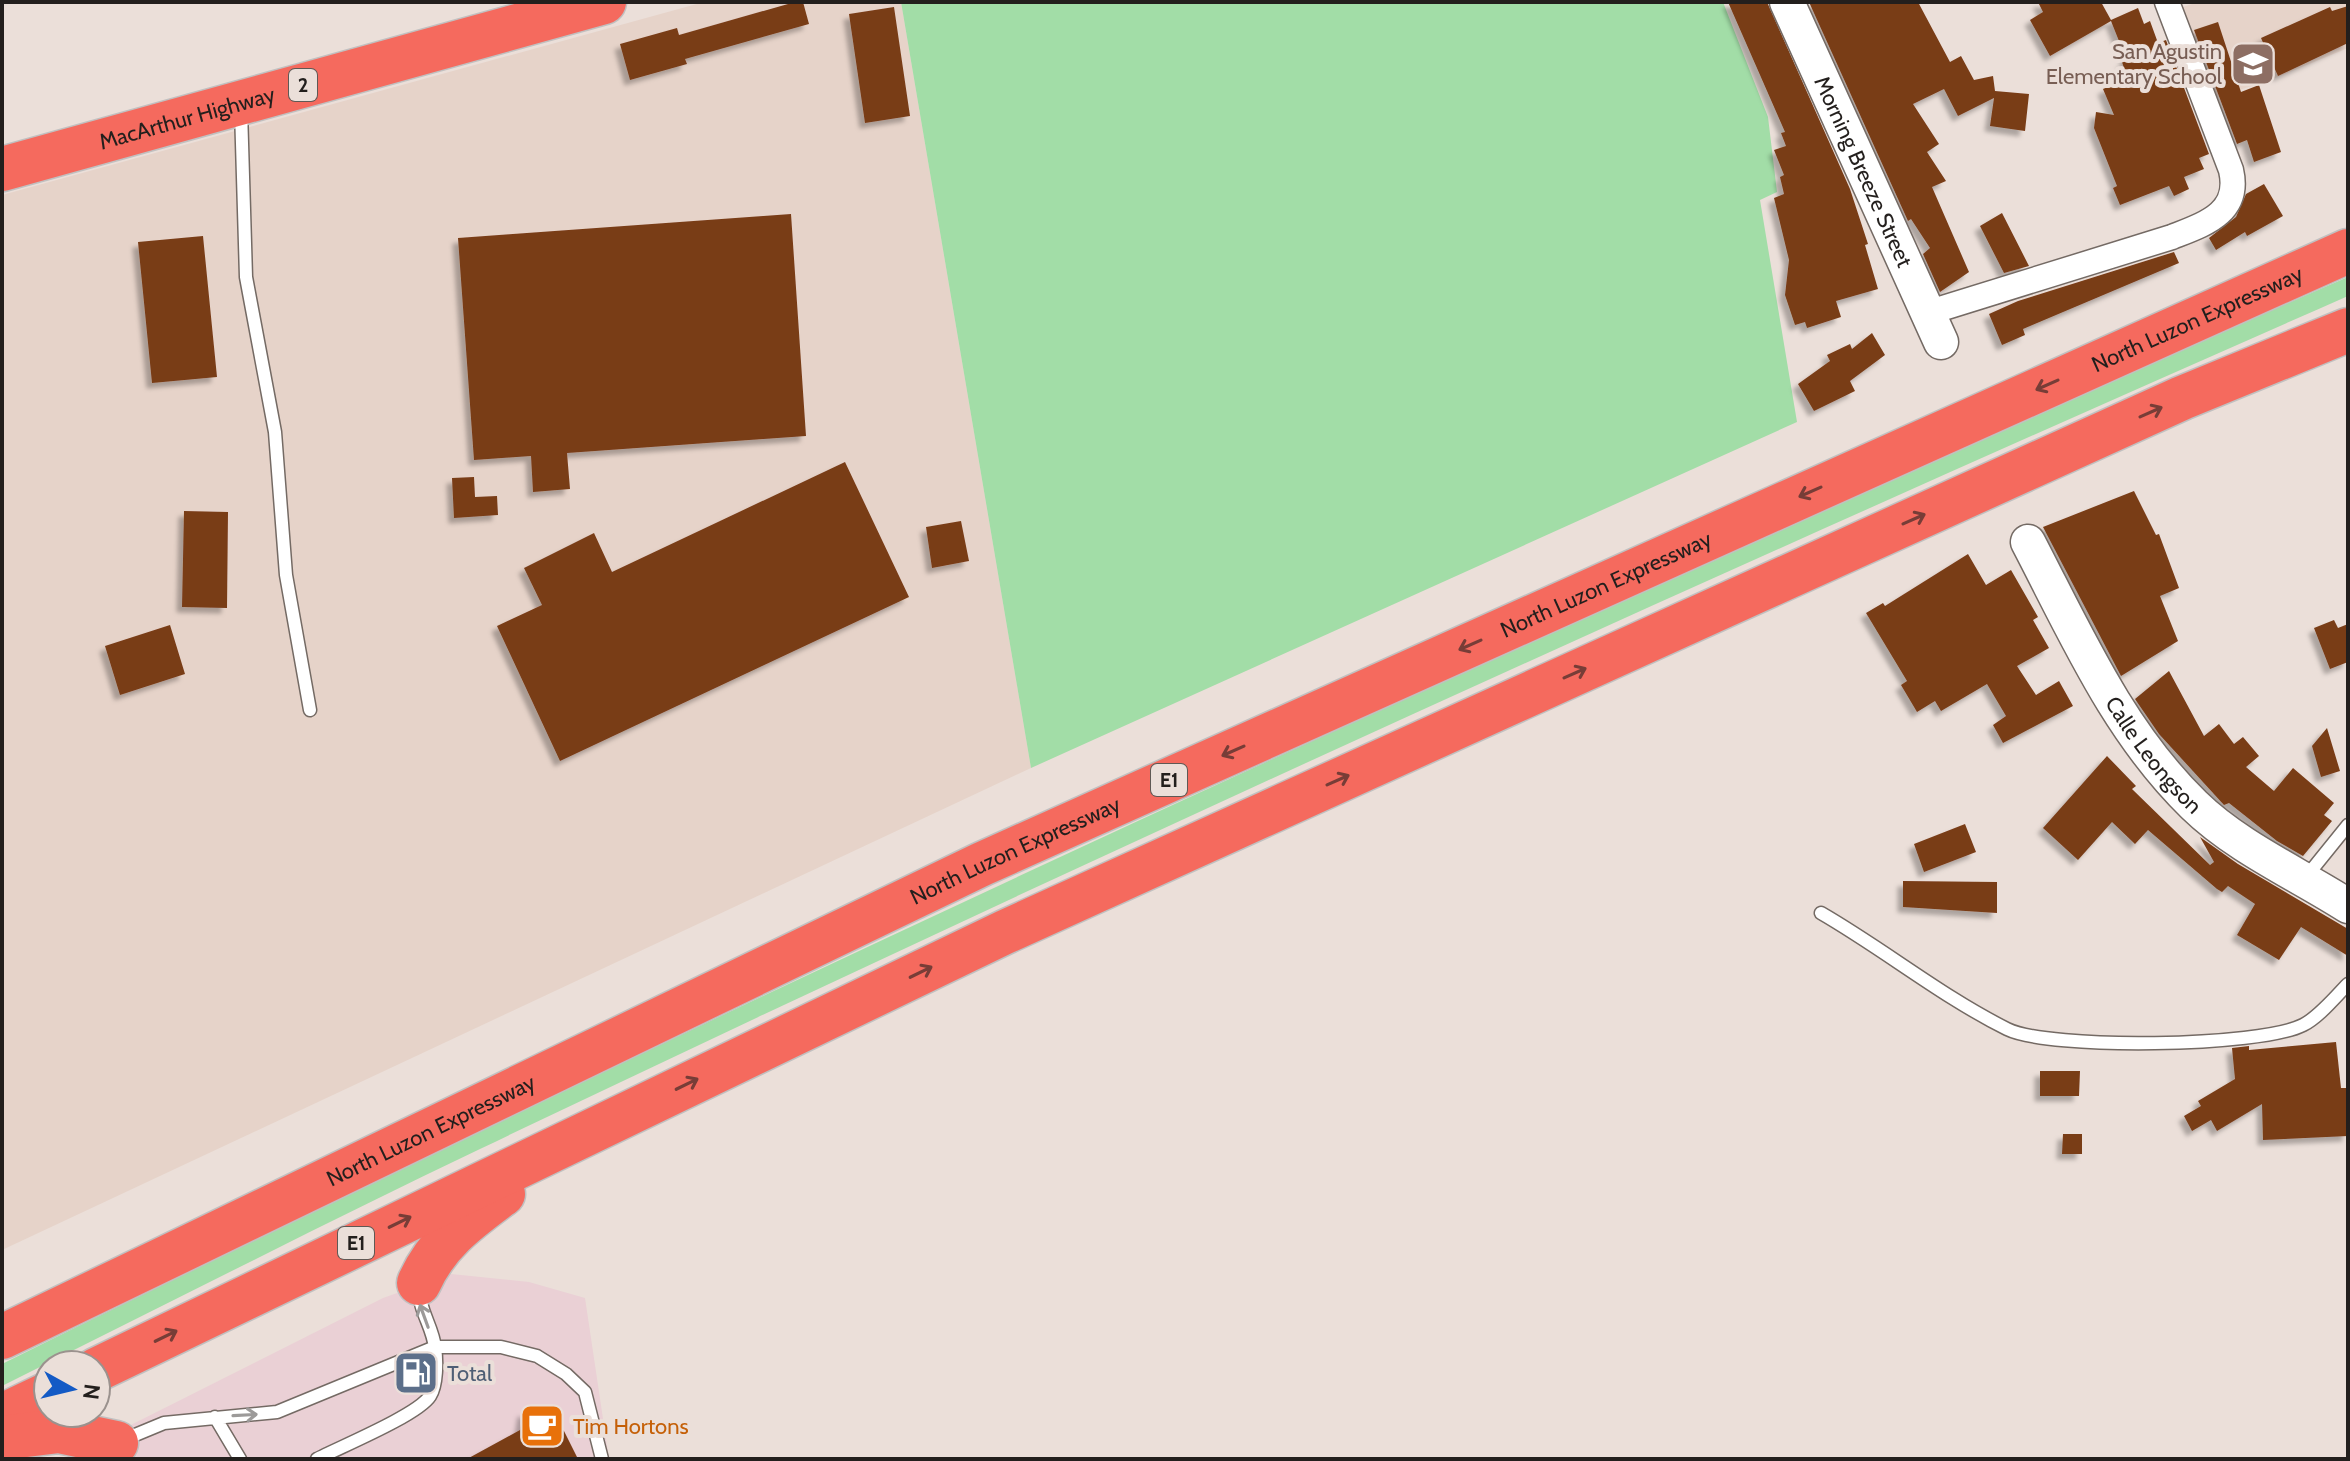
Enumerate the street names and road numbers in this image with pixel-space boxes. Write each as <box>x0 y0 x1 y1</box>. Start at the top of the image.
road number: 2 <box>289 69 317 101</box>
street label: Morning Breeze Street <box>1809 72 1919 272</box>
street label: MacArthur Highway <box>96 80 278 155</box>
street label: North Luzon Expressway <box>2087 260 2307 378</box>
street label: North Luzon Expressway <box>1496 525 1716 643</box>
street label: Calle Leongson <box>2100 691 2208 819</box>
road number: E1 <box>1151 764 1187 796</box>
street label: North Luzon Expressway <box>905 790 1125 910</box>
street label: North Luzon Expressway <box>322 1068 540 1192</box>
road number: E1 <box>338 1227 374 1259</box>

